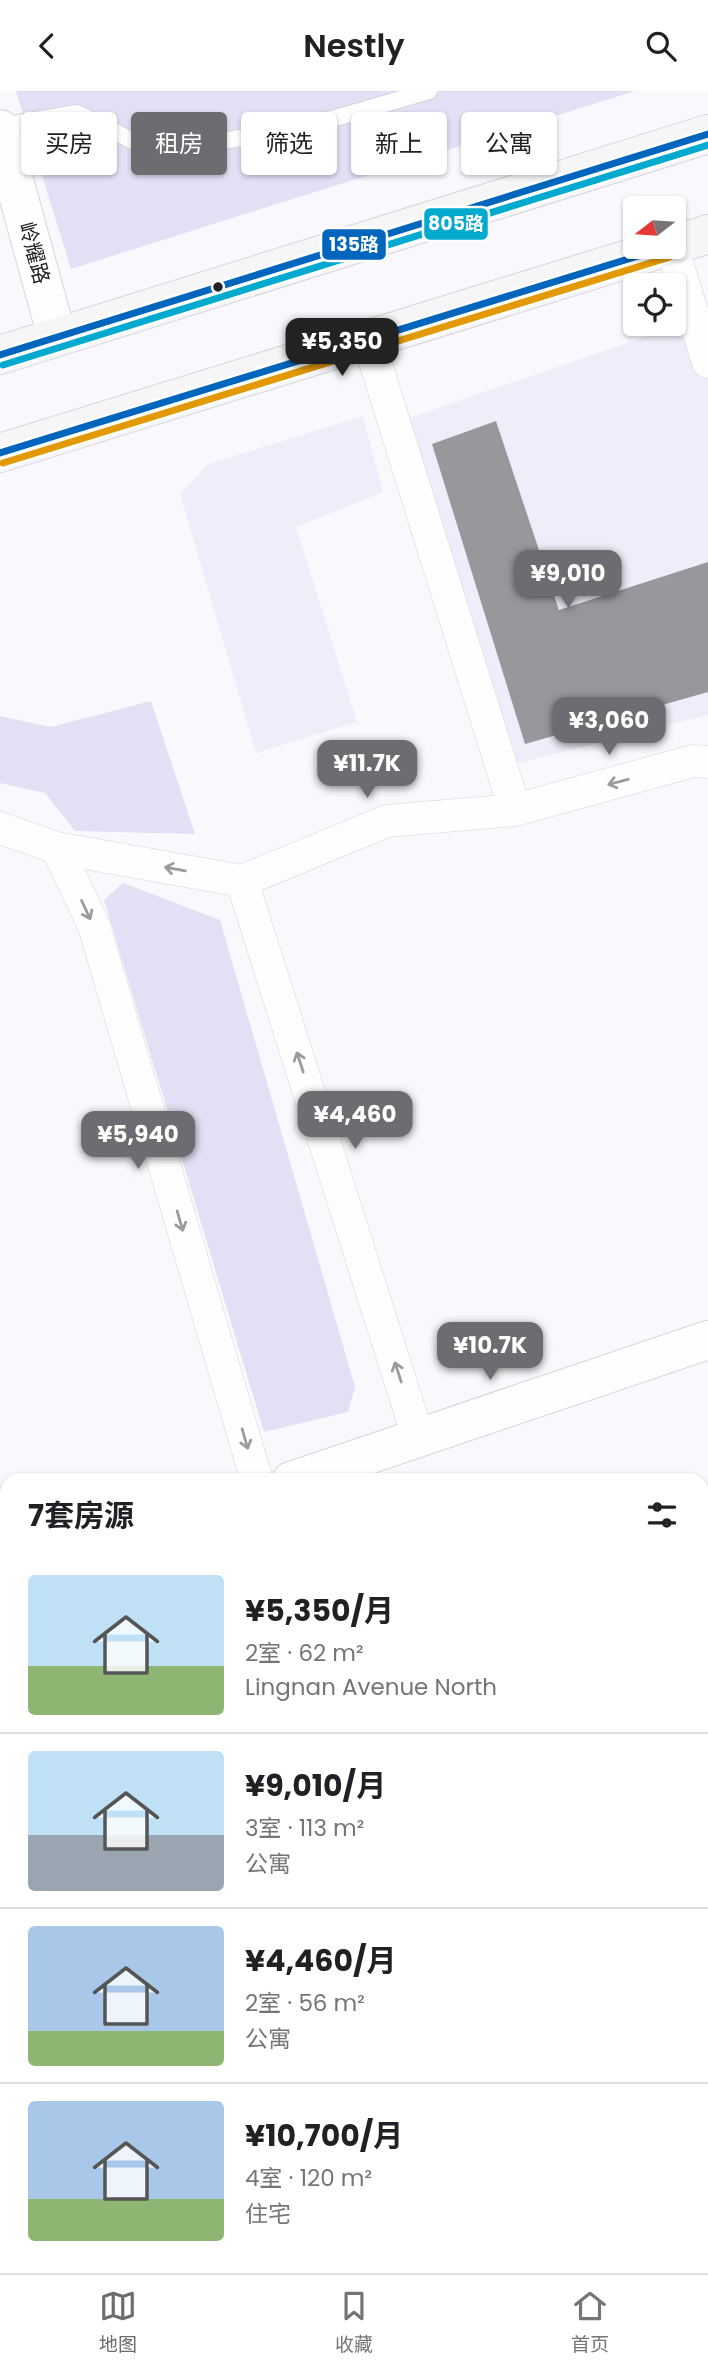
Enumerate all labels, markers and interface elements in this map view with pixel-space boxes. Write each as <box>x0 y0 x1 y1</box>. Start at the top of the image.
text: Nestly <box>303 23 405 68</box>
icon: back <box>28 27 66 65</box>
icon: search <box>642 27 680 65</box>
chip: 买房 <box>21 112 117 175</box>
chip: 租房 <box>131 112 227 175</box>
chip: 筛选 <box>241 112 337 175</box>
chip: 新上 <box>351 112 447 175</box>
chip: 公寓 <box>461 112 557 175</box>
north arrow <box>623 196 686 259</box>
map controls <box>623 196 686 336</box>
line badge: 805路 <box>423 207 489 241</box>
text: 805路 <box>428 210 484 237</box>
street label: 岭耀路 <box>12 219 57 287</box>
line badge: 135路 <box>321 228 387 261</box>
text: 135路 <box>329 231 379 258</box>
button: locate <box>623 273 686 336</box>
unlabelled marker <box>211 280 225 294</box>
pin: ¥5,350 <box>285 319 399 378</box>
text: ¥5,350 <box>302 325 382 357</box>
pin: ¥9,010 <box>511 551 625 610</box>
text: ¥9,010 <box>531 557 605 589</box>
pin: ¥3,060 <box>552 697 666 757</box>
text: ¥3,060 <box>569 704 649 736</box>
pin: ¥11.7K <box>310 741 424 800</box>
text: ¥11.7K <box>333 747 401 779</box>
one-way arrow <box>607 776 629 789</box>
one-way arrow <box>164 862 187 875</box>
one-way arrow <box>80 899 93 920</box>
one-way arrow <box>292 1051 305 1073</box>
pin: ¥4,460 <box>298 1091 412 1151</box>
text: ¥4,460 <box>314 1098 396 1130</box>
pin: ¥5,940 <box>81 1111 195 1171</box>
text: ¥5,940 <box>97 1118 179 1150</box>
one-way arrow <box>175 1210 188 1232</box>
pin: ¥10.7K <box>433 1323 547 1382</box>
text: ¥10.7K <box>453 1329 527 1361</box>
one-way arrow <box>391 1361 404 1383</box>
one-way arrow <box>239 1428 252 1450</box>
text: 7套房源 <box>28 1494 134 1537</box>
icon: filters <box>643 1496 681 1534</box>
text: ¥5,350/月 <box>245 1589 394 1632</box>
icon: home <box>84 1603 168 1687</box>
text: 2室 · 62 m² <box>245 1637 364 1669</box>
text: Lingnan Avenue North <box>245 1671 497 1703</box>
text: ¥9,010/月 <box>245 1764 386 1807</box>
icon: home <box>84 1779 168 1863</box>
text: 3室 · 113 m² <box>245 1812 364 1844</box>
text: 公寓 <box>245 1848 291 1880</box>
text: ¥4,460/月 <box>245 1939 397 1982</box>
icon: home <box>84 1954 168 2038</box>
text: 2室 · 56 m² <box>245 1987 365 2019</box>
text: 公寓 <box>245 2023 291 2055</box>
text: ¥10,700/月 <box>245 2114 403 2157</box>
icon: home <box>84 2129 168 2213</box>
text: 4室 · 120 m² <box>245 2162 372 2194</box>
text: 住宅 <box>245 2198 291 2230</box>
tab: 地图 <box>99 2287 137 2359</box>
tab: 收藏 <box>335 2287 373 2359</box>
tab: 首页 <box>571 2287 609 2359</box>

